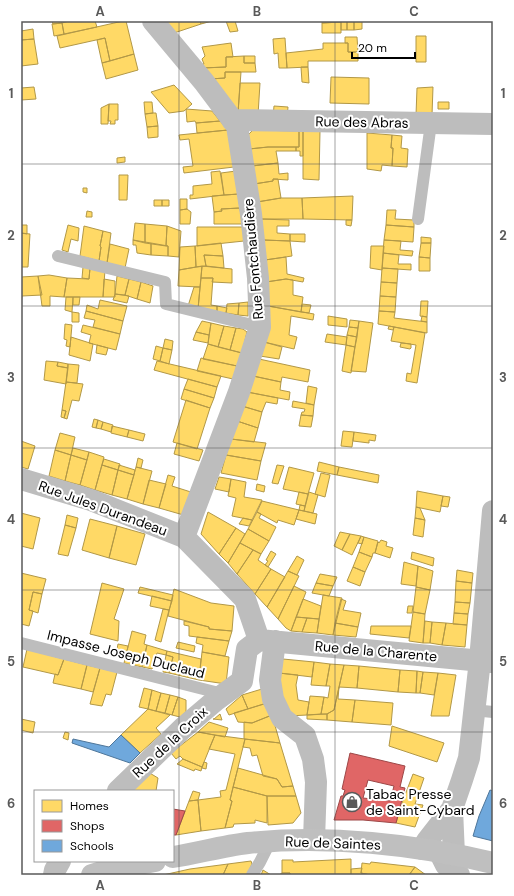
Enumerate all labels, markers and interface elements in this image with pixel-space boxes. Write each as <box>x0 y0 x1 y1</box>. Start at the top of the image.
text: A <box>95 3 105 20</box>
text: B <box>253 3 261 20</box>
text: C <box>409 3 419 20</box>
scale bar <box>352 34 415 60</box>
text: 20 m <box>358 40 387 56</box>
text: 1 <box>9 85 13 102</box>
text: 1 <box>501 85 505 102</box>
street label: Rue des Abras <box>315 112 409 132</box>
street label: Rue Fontchaudière <box>239 198 267 320</box>
text: 2 <box>7 227 15 244</box>
text: 2 <box>499 227 507 244</box>
text: 3 <box>7 369 15 386</box>
text: 3 <box>499 369 507 386</box>
street label: Rue Jules Durandeau <box>36 476 170 540</box>
text: 4 <box>7 511 15 528</box>
text: 4 <box>499 511 507 528</box>
street label: Impasse Joseph Duclaud <box>45 626 207 682</box>
street label: Rue de la Charente <box>314 637 438 665</box>
text: 5 <box>7 653 15 670</box>
text: 5 <box>499 653 507 670</box>
street label: Rue de la Croix <box>129 702 211 781</box>
place label: Tabac Presse de Saint-Cybard <box>366 785 475 819</box>
legend <box>34 790 174 862</box>
shop icon: Tabac Presse de Saint-Cybard <box>341 791 363 813</box>
text: 6 <box>7 795 15 812</box>
text: 6 <box>499 795 507 812</box>
text: Homes <box>70 798 109 814</box>
text: Shops <box>70 818 105 834</box>
street label: Rue de Saintes <box>285 832 381 854</box>
text: Schools <box>70 838 114 854</box>
text: A <box>95 877 105 894</box>
text: B <box>253 877 261 894</box>
text: C <box>409 877 419 894</box>

